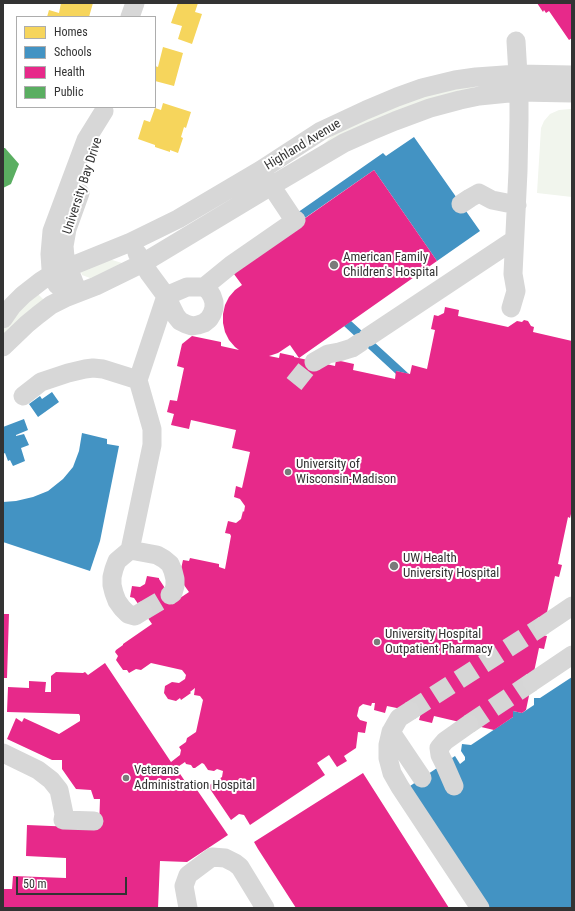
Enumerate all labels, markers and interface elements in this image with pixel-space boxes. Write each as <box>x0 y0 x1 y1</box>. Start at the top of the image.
legend <box>16 16 156 108</box>
text: Homes <box>54 25 88 39</box>
text: Schools <box>54 45 92 59</box>
text: Health <box>54 65 85 79</box>
text: Public <box>54 85 83 99</box>
street label: Highland Avenue <box>262 116 344 174</box>
street label: University Bay Drive <box>60 136 106 236</box>
place label: American Family Children's Hospital <box>343 250 438 281</box>
marker: American Family Children's Hospital <box>328 259 340 271</box>
place label: University of Wisconsin-Madison <box>296 457 396 488</box>
marker: University of Wisconsin-Madison <box>283 467 293 477</box>
place label: UW Health University Hospital <box>403 551 499 582</box>
marker: UW Health University Hospital <box>388 560 400 572</box>
place label: University Hospital Outpatient Pharmacy <box>385 627 493 658</box>
marker: University Hospital Outpatient Pharmacy <box>372 637 382 647</box>
place label: Veterans Administration Hospital <box>134 763 255 794</box>
marker: Veterans Administration Hospital <box>121 773 131 783</box>
scale bar <box>18 869 129 895</box>
text: 50 m <box>23 877 47 891</box>

